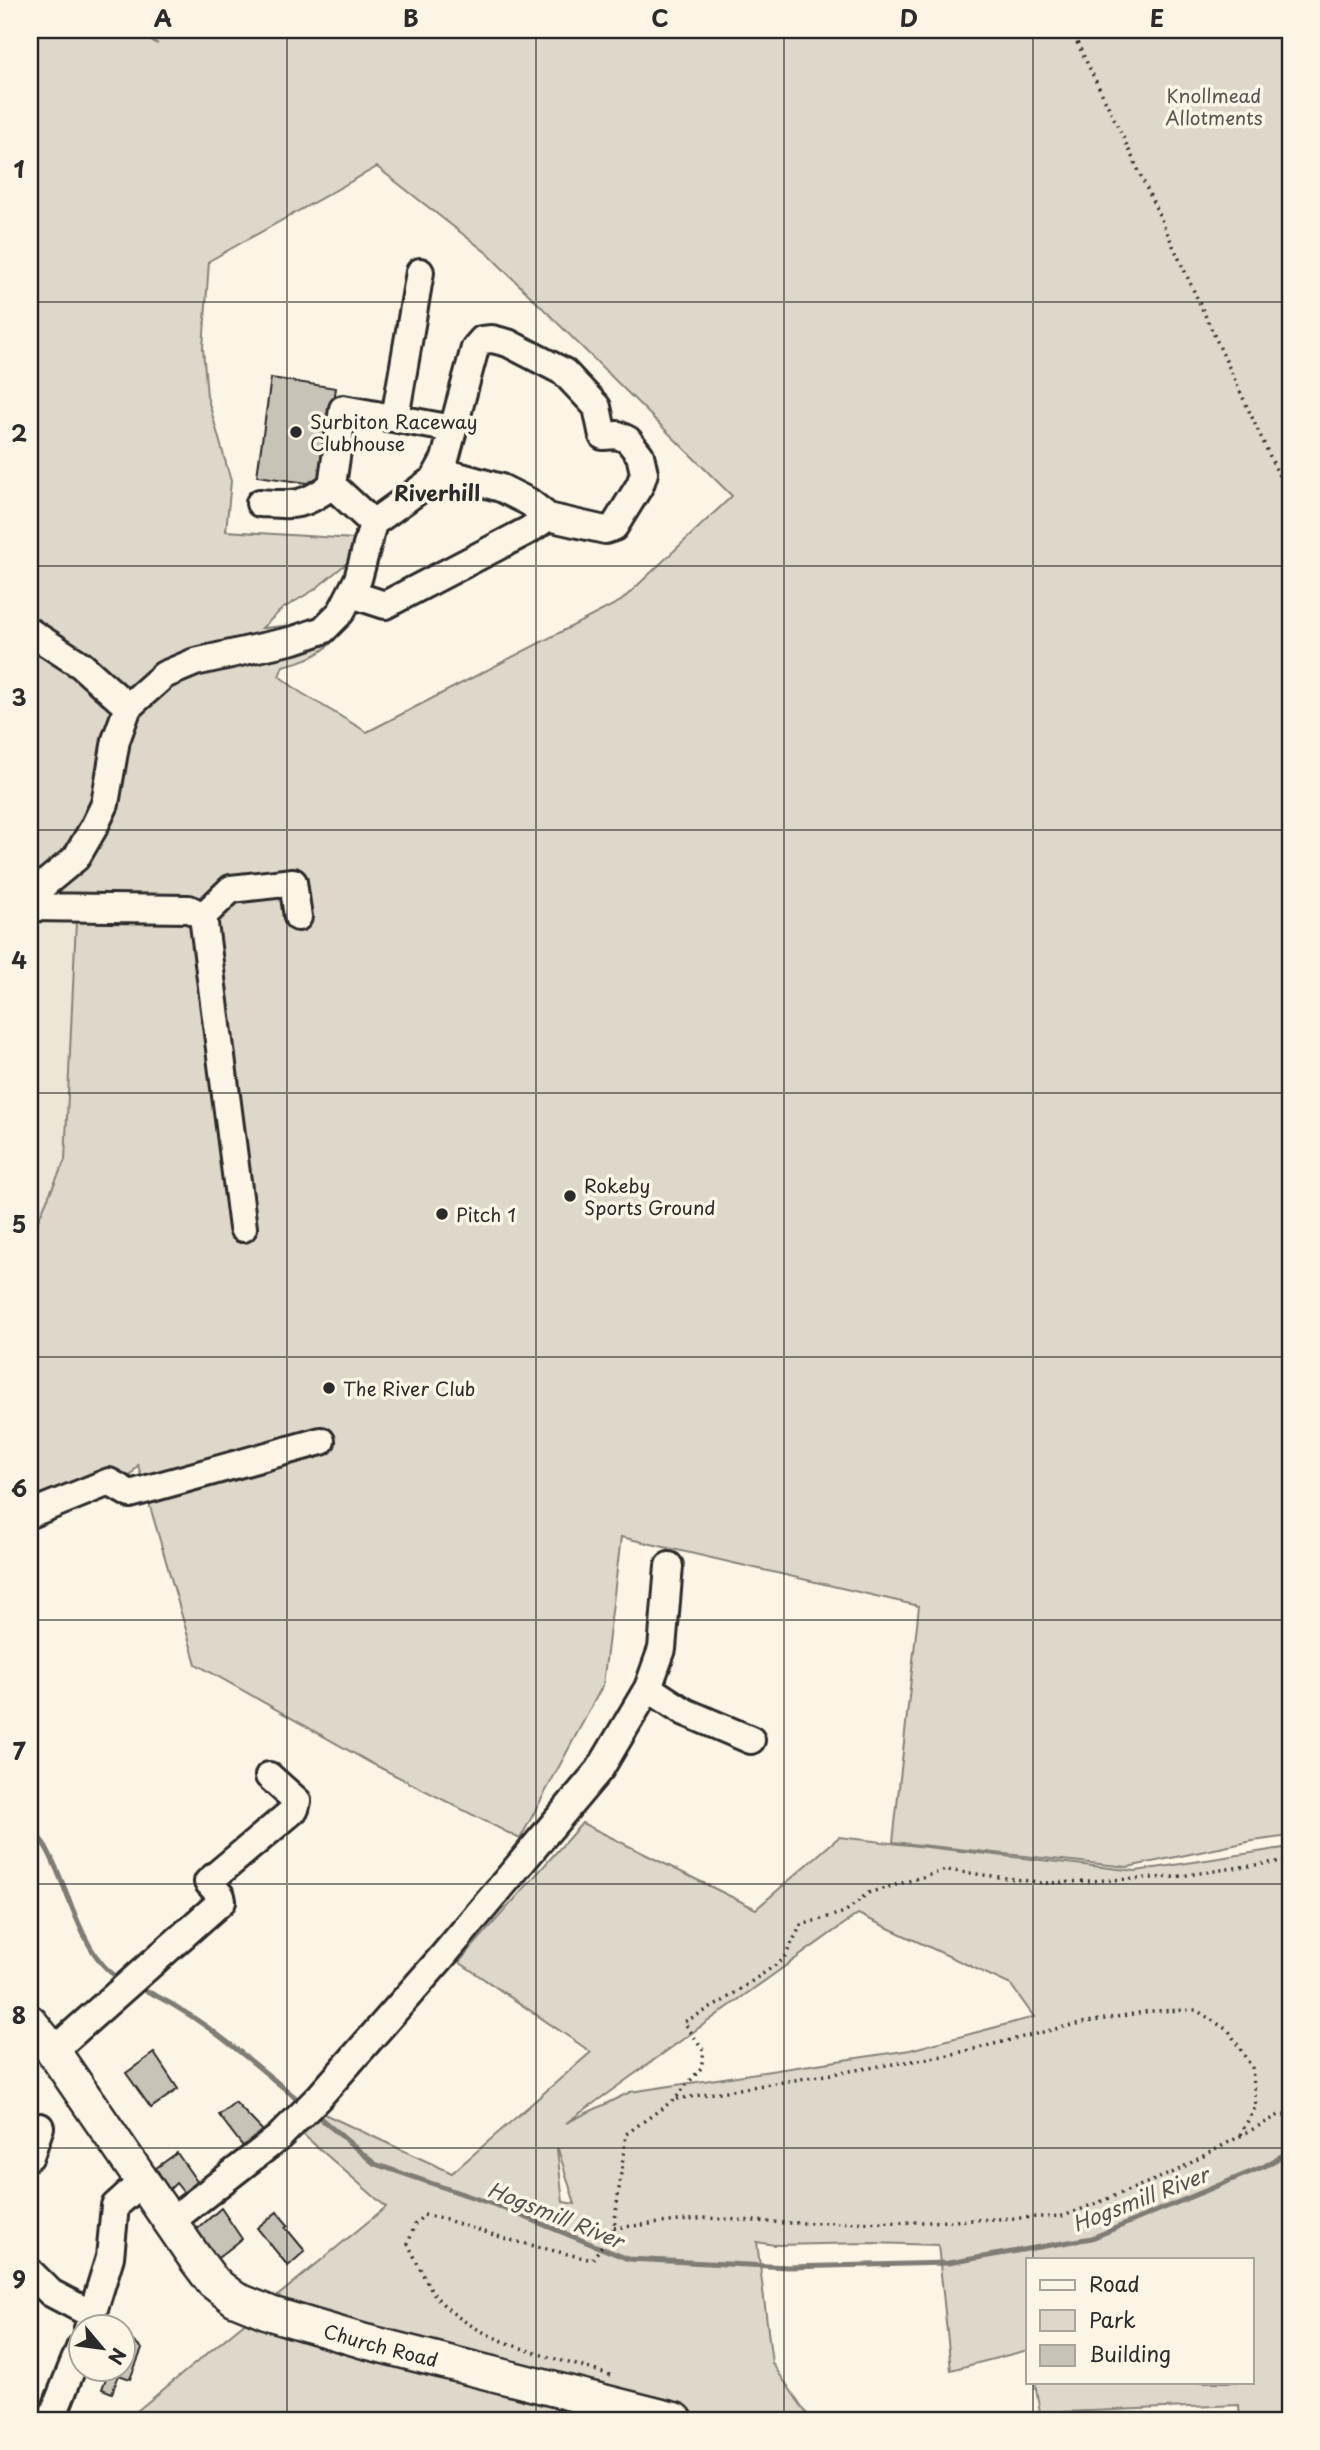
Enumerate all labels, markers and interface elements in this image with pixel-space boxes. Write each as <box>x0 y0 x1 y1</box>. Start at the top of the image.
text: A <box>154 0 172 35</box>
text: B <box>403 0 419 35</box>
text: C <box>651 0 669 35</box>
text: D <box>900 0 918 35</box>
text: E <box>1150 0 1164 35</box>
park label: Knollmead Allotments <box>1165 81 1263 131</box>
text: 1 <box>14 151 25 186</box>
place label: Surbiton Raceway Clubhouse <box>310 407 477 457</box>
text: 2 <box>11 415 27 450</box>
marker: Surbiton Raceway Clubhouse <box>288 424 304 440</box>
district label: Riverhill <box>394 476 480 508</box>
text: 3 <box>11 679 27 714</box>
text: 4 <box>11 942 27 977</box>
place label: Rokeby Sports Ground <box>584 1171 715 1221</box>
marker: Rokeby Sports Ground <box>562 1188 578 1204</box>
place label: Pitch 1 <box>456 1200 516 1228</box>
text: 5 <box>12 1206 26 1241</box>
marker: Pitch 1 <box>434 1206 450 1222</box>
place label: The River Club <box>343 1374 475 1402</box>
marker: The River Club <box>321 1380 337 1396</box>
text: 6 <box>11 1470 27 1505</box>
text: 7 <box>12 1733 26 1768</box>
text: 8 <box>12 1997 26 2032</box>
water label: Hogsmill River <box>1067 2156 1215 2239</box>
water label: Hogsmill River <box>483 2172 631 2257</box>
legend <box>1026 2258 1254 2384</box>
text: 9 <box>12 2261 26 2296</box>
text: Road <box>1089 2267 1140 2299</box>
text: Park <box>1089 2303 1136 2335</box>
north arrow <box>66 2314 136 2384</box>
street label: Church Road <box>320 2316 441 2373</box>
text: Building <box>1089 2337 1171 2369</box>
text: N <box>102 2343 134 2370</box>

